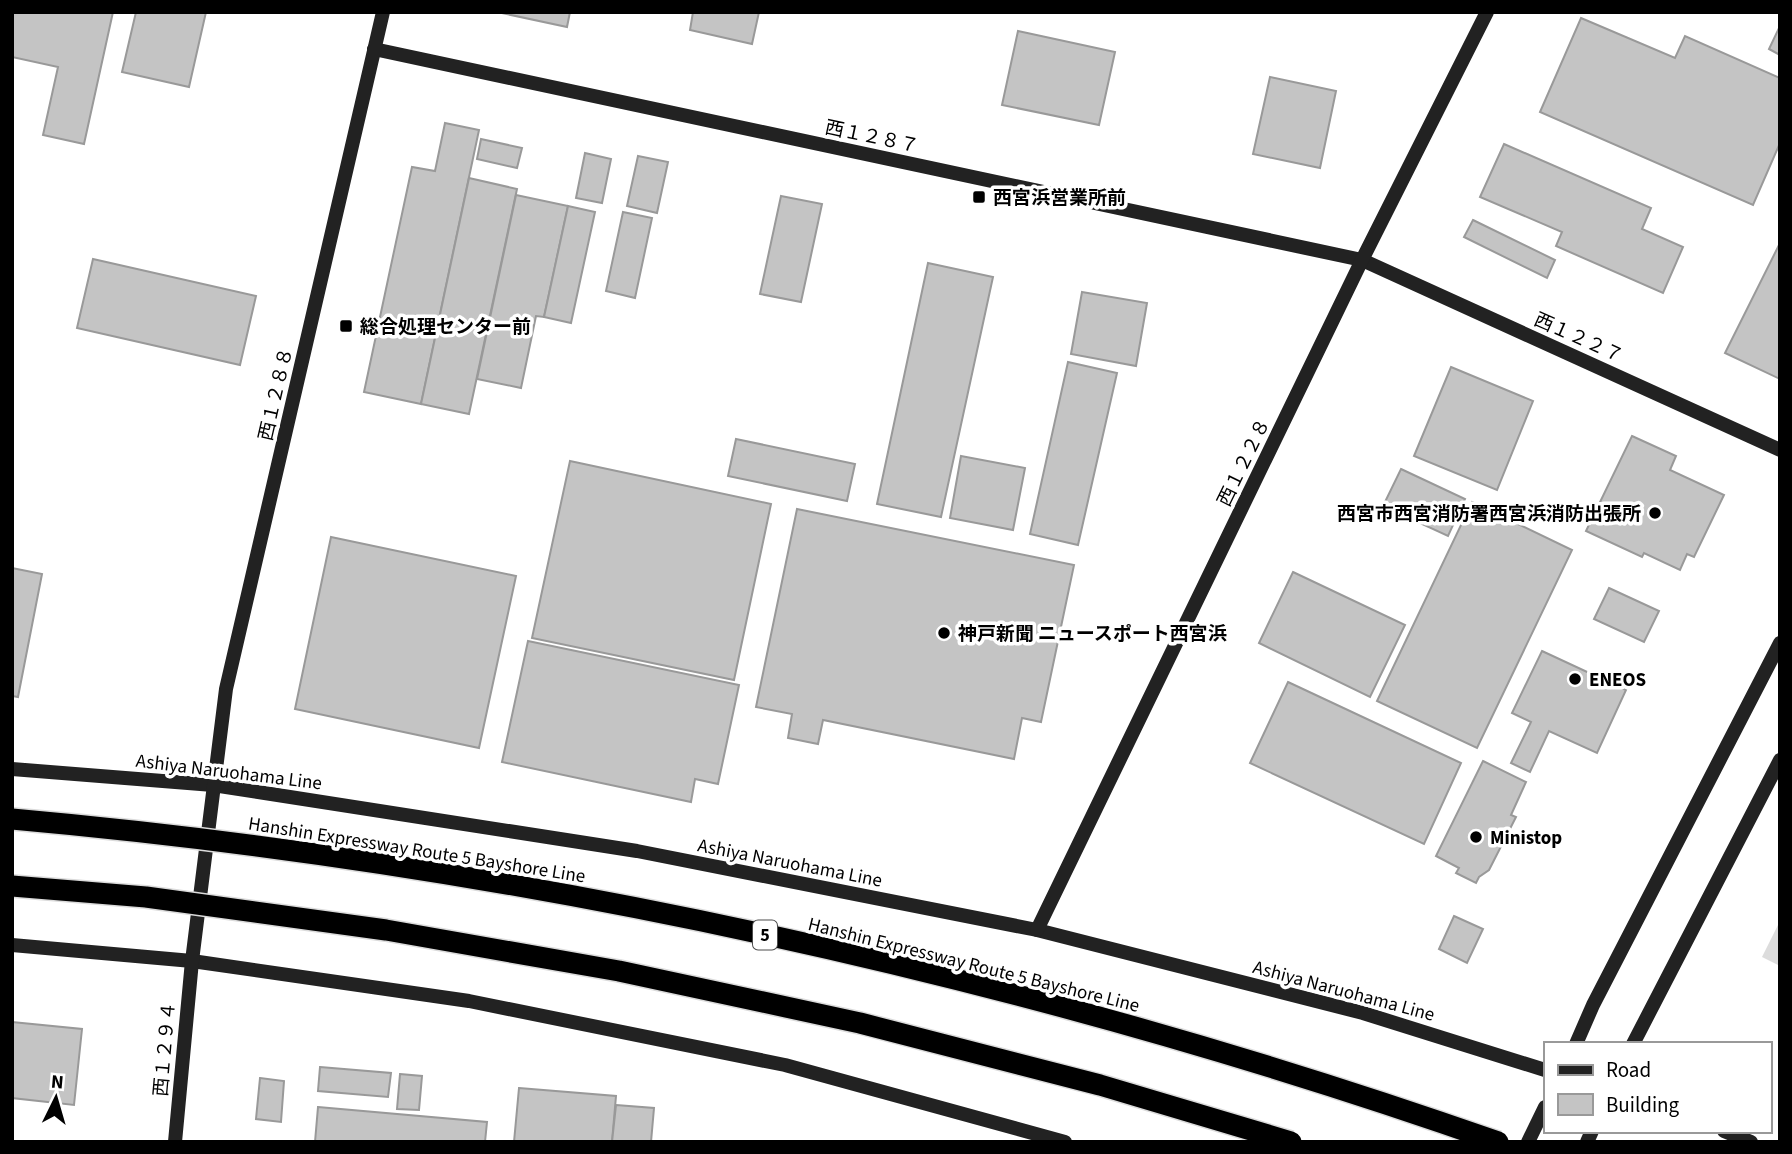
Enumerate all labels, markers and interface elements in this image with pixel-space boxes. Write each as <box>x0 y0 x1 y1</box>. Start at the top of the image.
street label: 西１２８７ <box>822 114 921 161</box>
place label: 西宮浜営業所前 <box>993 185 1126 212</box>
marker: 西宮浜営業所前 <box>971 189 987 205</box>
street label: 西１２２７ <box>1529 307 1627 370</box>
place label: 総合処理センター前 <box>360 314 531 341</box>
marker: 総合処理センター前 <box>338 318 354 334</box>
street label: 西１２８８ <box>253 345 300 444</box>
street label: 西１２２８ <box>1211 414 1277 511</box>
place label: 西宮市西宮消防署西宮浜消防出張所 <box>1337 501 1641 528</box>
marker: 西宮市西宮消防署西宮浜消防出張所 <box>1647 505 1663 521</box>
place label: 神戸新聞 ニュースポート西宮浜 <box>958 621 1227 648</box>
marker: 神戸新聞 ニュースポート西宮浜 <box>936 625 952 641</box>
place label: ENEOS <box>1589 667 1646 694</box>
marker: ENEOS <box>1567 671 1583 687</box>
street label: Ashiya Naruohama Line <box>134 748 323 797</box>
street label: Hanshin Expressway Route 5 Bayshore Line <box>246 810 587 890</box>
place label: Ministop <box>1490 825 1562 852</box>
marker: Ministop <box>1468 829 1484 845</box>
street label: Ashiya Naruohama Line <box>695 832 884 895</box>
street label: Hanshin Expressway Route 5 Bayshore Line <box>805 911 1142 1020</box>
road number: 5 <box>753 920 777 950</box>
street label: Ashiya Naruohama Line <box>1250 954 1438 1029</box>
street label: 西１２９４ <box>148 1001 183 1098</box>
legend <box>1544 1042 1771 1133</box>
text: Road <box>1606 1055 1651 1085</box>
north arrow <box>21 1063 91 1133</box>
text: N <box>50 1069 65 1097</box>
text: Building <box>1606 1090 1680 1120</box>

